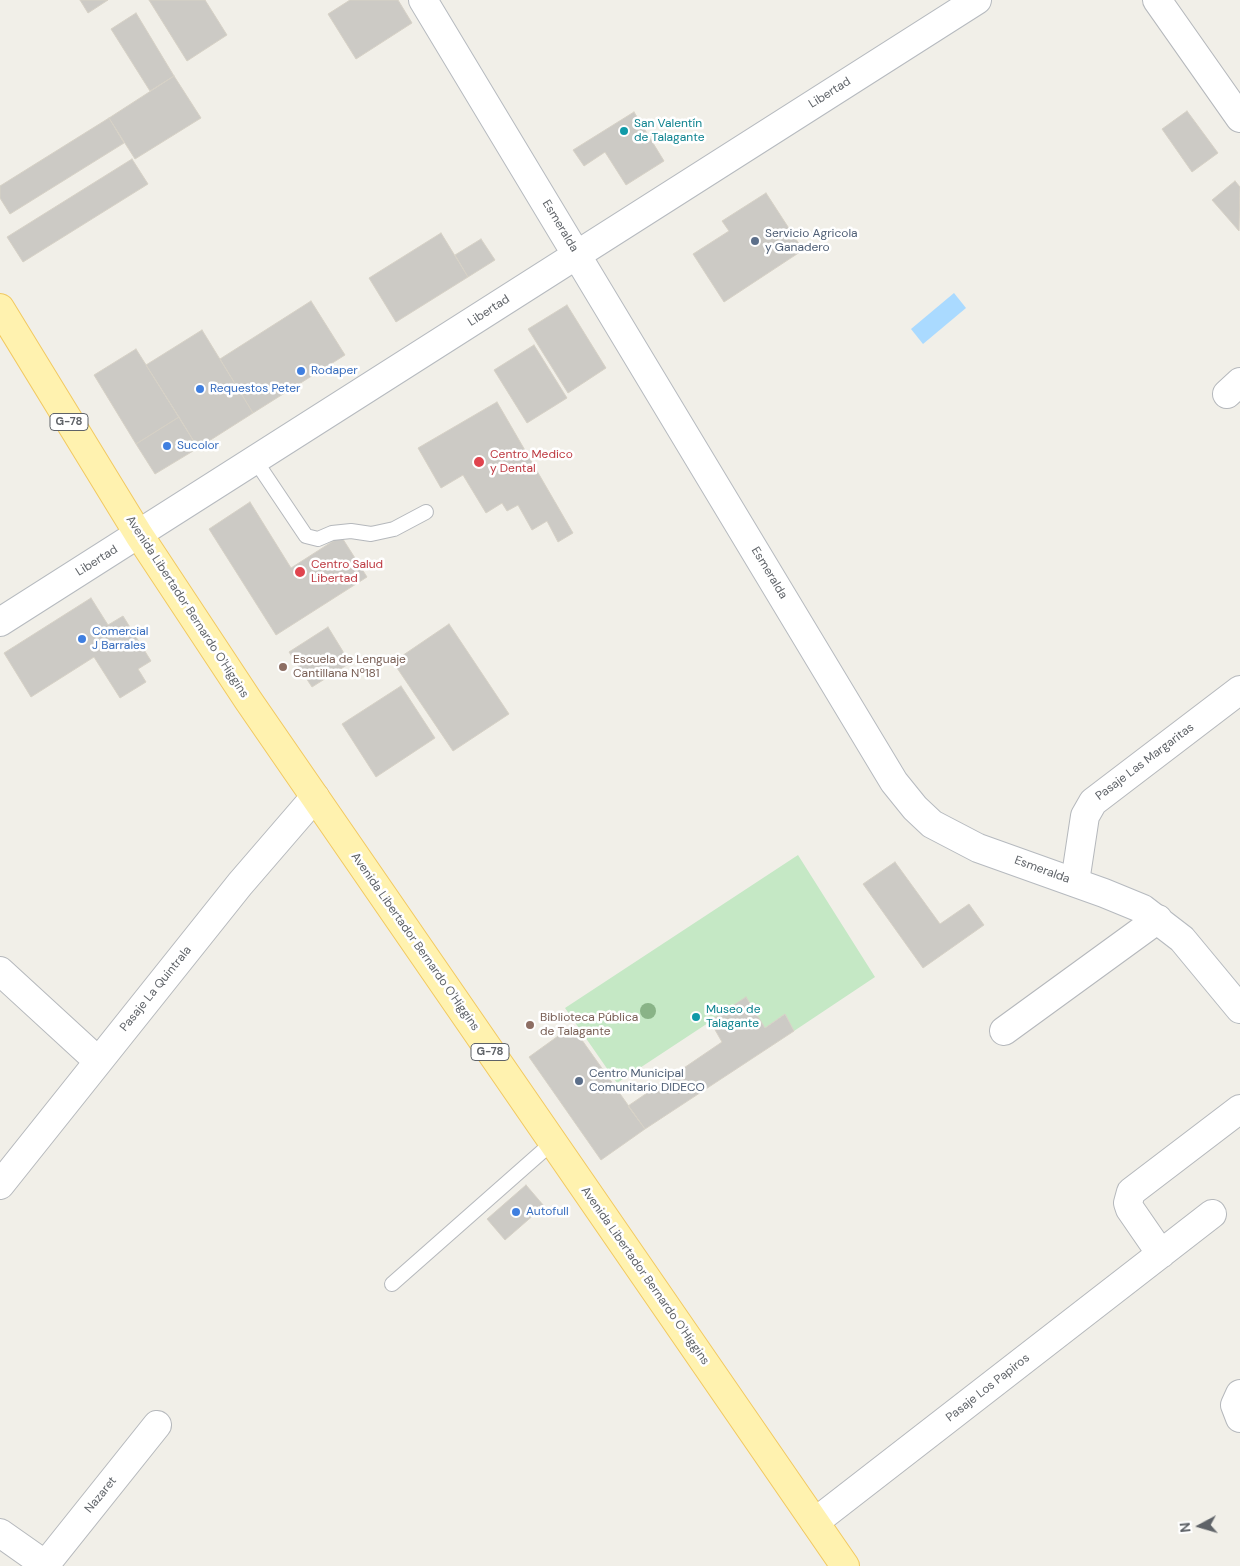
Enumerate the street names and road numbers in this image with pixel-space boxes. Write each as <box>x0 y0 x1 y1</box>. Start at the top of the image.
street label: Libertad <box>806 75 854 111</box>
street label: Esmeralda <box>539 197 581 255</box>
street label: Libertad <box>465 292 513 330</box>
road number: G-78 <box>50 414 88 431</box>
street label: Avenida Libertador Bernardo O'Higgins <box>123 513 251 701</box>
street label: Libertad <box>73 543 121 579</box>
street label: Esmeralda <box>748 544 790 602</box>
street label: Pasaje Las Margaritas <box>1093 720 1197 804</box>
street label: Avenida Libertador Bernardo O'Higgins <box>348 850 482 1034</box>
street label: Esmeralda <box>1012 853 1072 887</box>
street label: Pasaje La Quintrala <box>117 943 195 1035</box>
road number: G-78 <box>471 1044 509 1060</box>
street label: Avenida Libertador Bernardo O'Higgins <box>578 1184 712 1368</box>
street label: Pasaje Los Papiros <box>943 1351 1033 1425</box>
street label: Nazaret <box>82 1474 120 1516</box>

